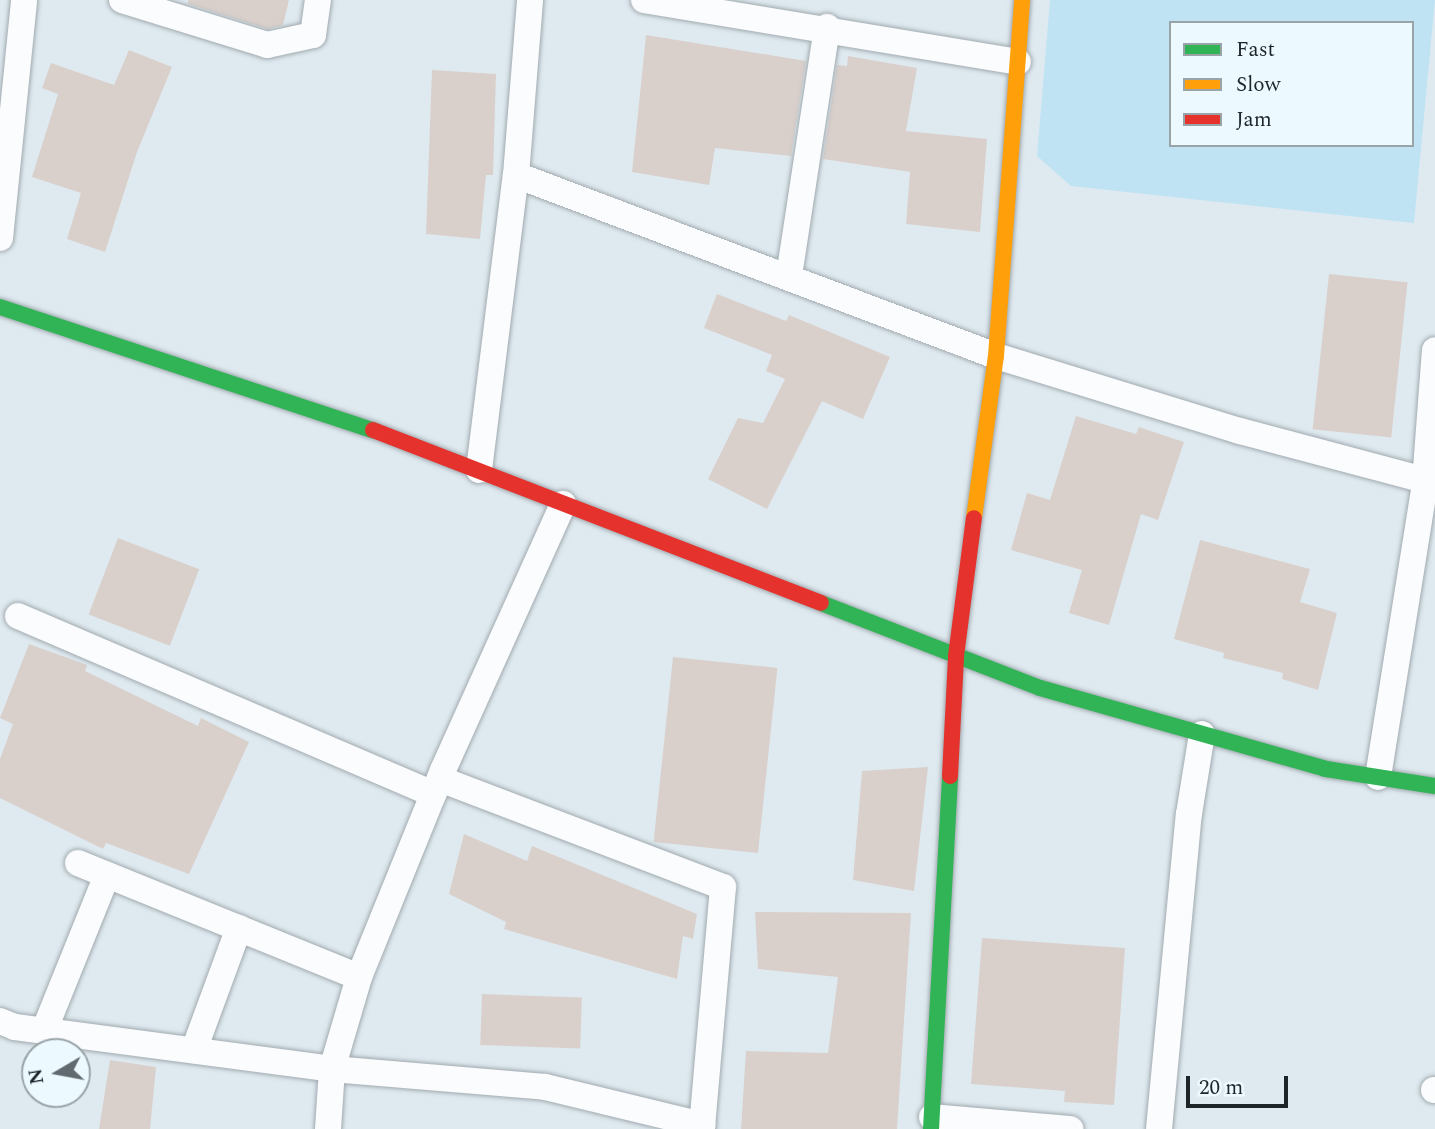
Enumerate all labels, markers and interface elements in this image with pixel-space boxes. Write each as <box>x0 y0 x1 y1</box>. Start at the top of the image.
legend <box>1169 21 1414 147</box>
text: Fast <box>1236 34 1275 66</box>
text: Slow <box>1236 69 1280 101</box>
text: Jam <box>1236 104 1272 136</box>
north arrow <box>21 1038 91 1108</box>
scale bar <box>1190 1062 1292 1106</box>
text: N <box>21 1066 52 1087</box>
text: 20 m <box>1199 1072 1243 1104</box>

